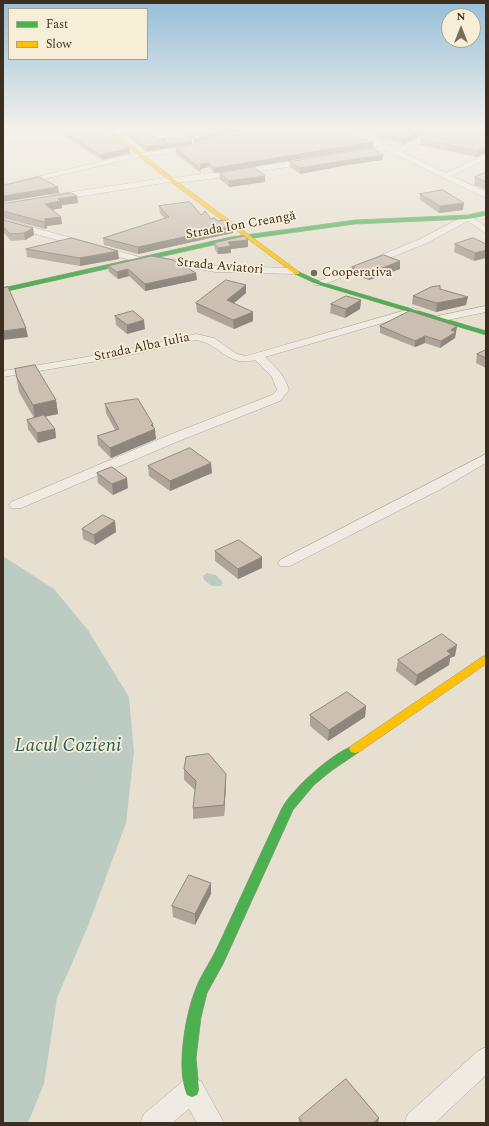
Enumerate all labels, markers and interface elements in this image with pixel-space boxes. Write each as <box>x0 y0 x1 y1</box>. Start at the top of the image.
legend <box>8 8 148 60</box>
north arrow <box>441 8 481 48</box>
text: N <box>457 8 465 25</box>
text: Fast <box>46 15 68 34</box>
text: Slow <box>46 35 71 54</box>
street label: Strada Ion Creangă <box>185 209 297 243</box>
street label: Strada Aviatori <box>176 255 264 279</box>
place label: Cooperativa <box>322 265 392 281</box>
marker: Cooperativa <box>309 268 319 278</box>
street label: Strada Alba Iulia <box>93 330 191 366</box>
water label: Lacul Cozieni <box>15 736 121 758</box>

